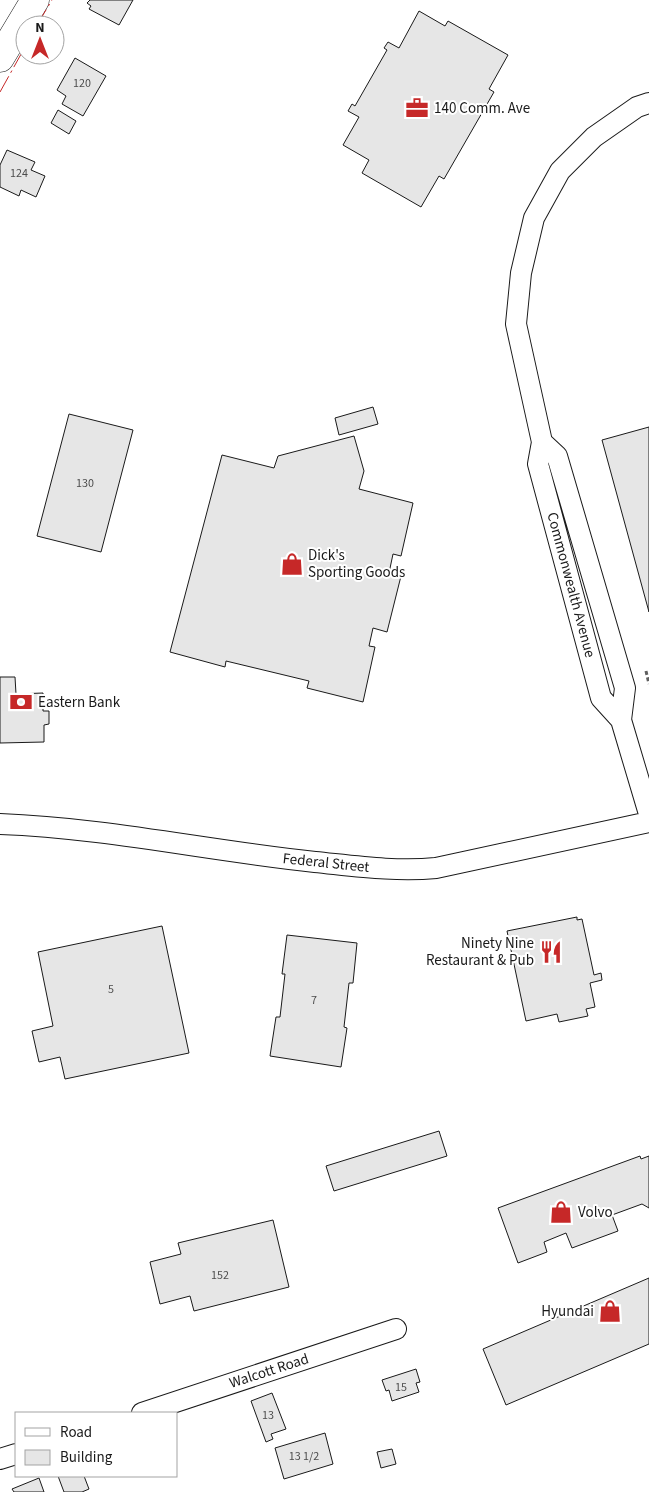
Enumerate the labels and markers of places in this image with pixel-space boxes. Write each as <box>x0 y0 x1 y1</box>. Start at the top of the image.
office icon: 140 Comm. Ave <box>404 95 430 121</box>
place label: 140 Comm. Ave <box>434 98 530 119</box>
place label: Dick's Sporting Goods <box>308 545 405 583</box>
shop icon: Dick's Sporting Goods <box>279 551 305 577</box>
bank icon: Eastern Bank <box>8 689 34 715</box>
place label: Eastern Bank <box>38 692 121 713</box>
place label: Ninety Nine Restaurant & Pub <box>426 933 534 971</box>
restaurant icon: Ninety Nine Restaurant & Pub <box>538 939 564 965</box>
shop icon: Volvo <box>548 1199 574 1225</box>
place label: Volvo <box>578 1202 613 1223</box>
shop icon: Hyundai <box>597 1298 623 1324</box>
place label: Hyundai <box>541 1301 594 1322</box>

